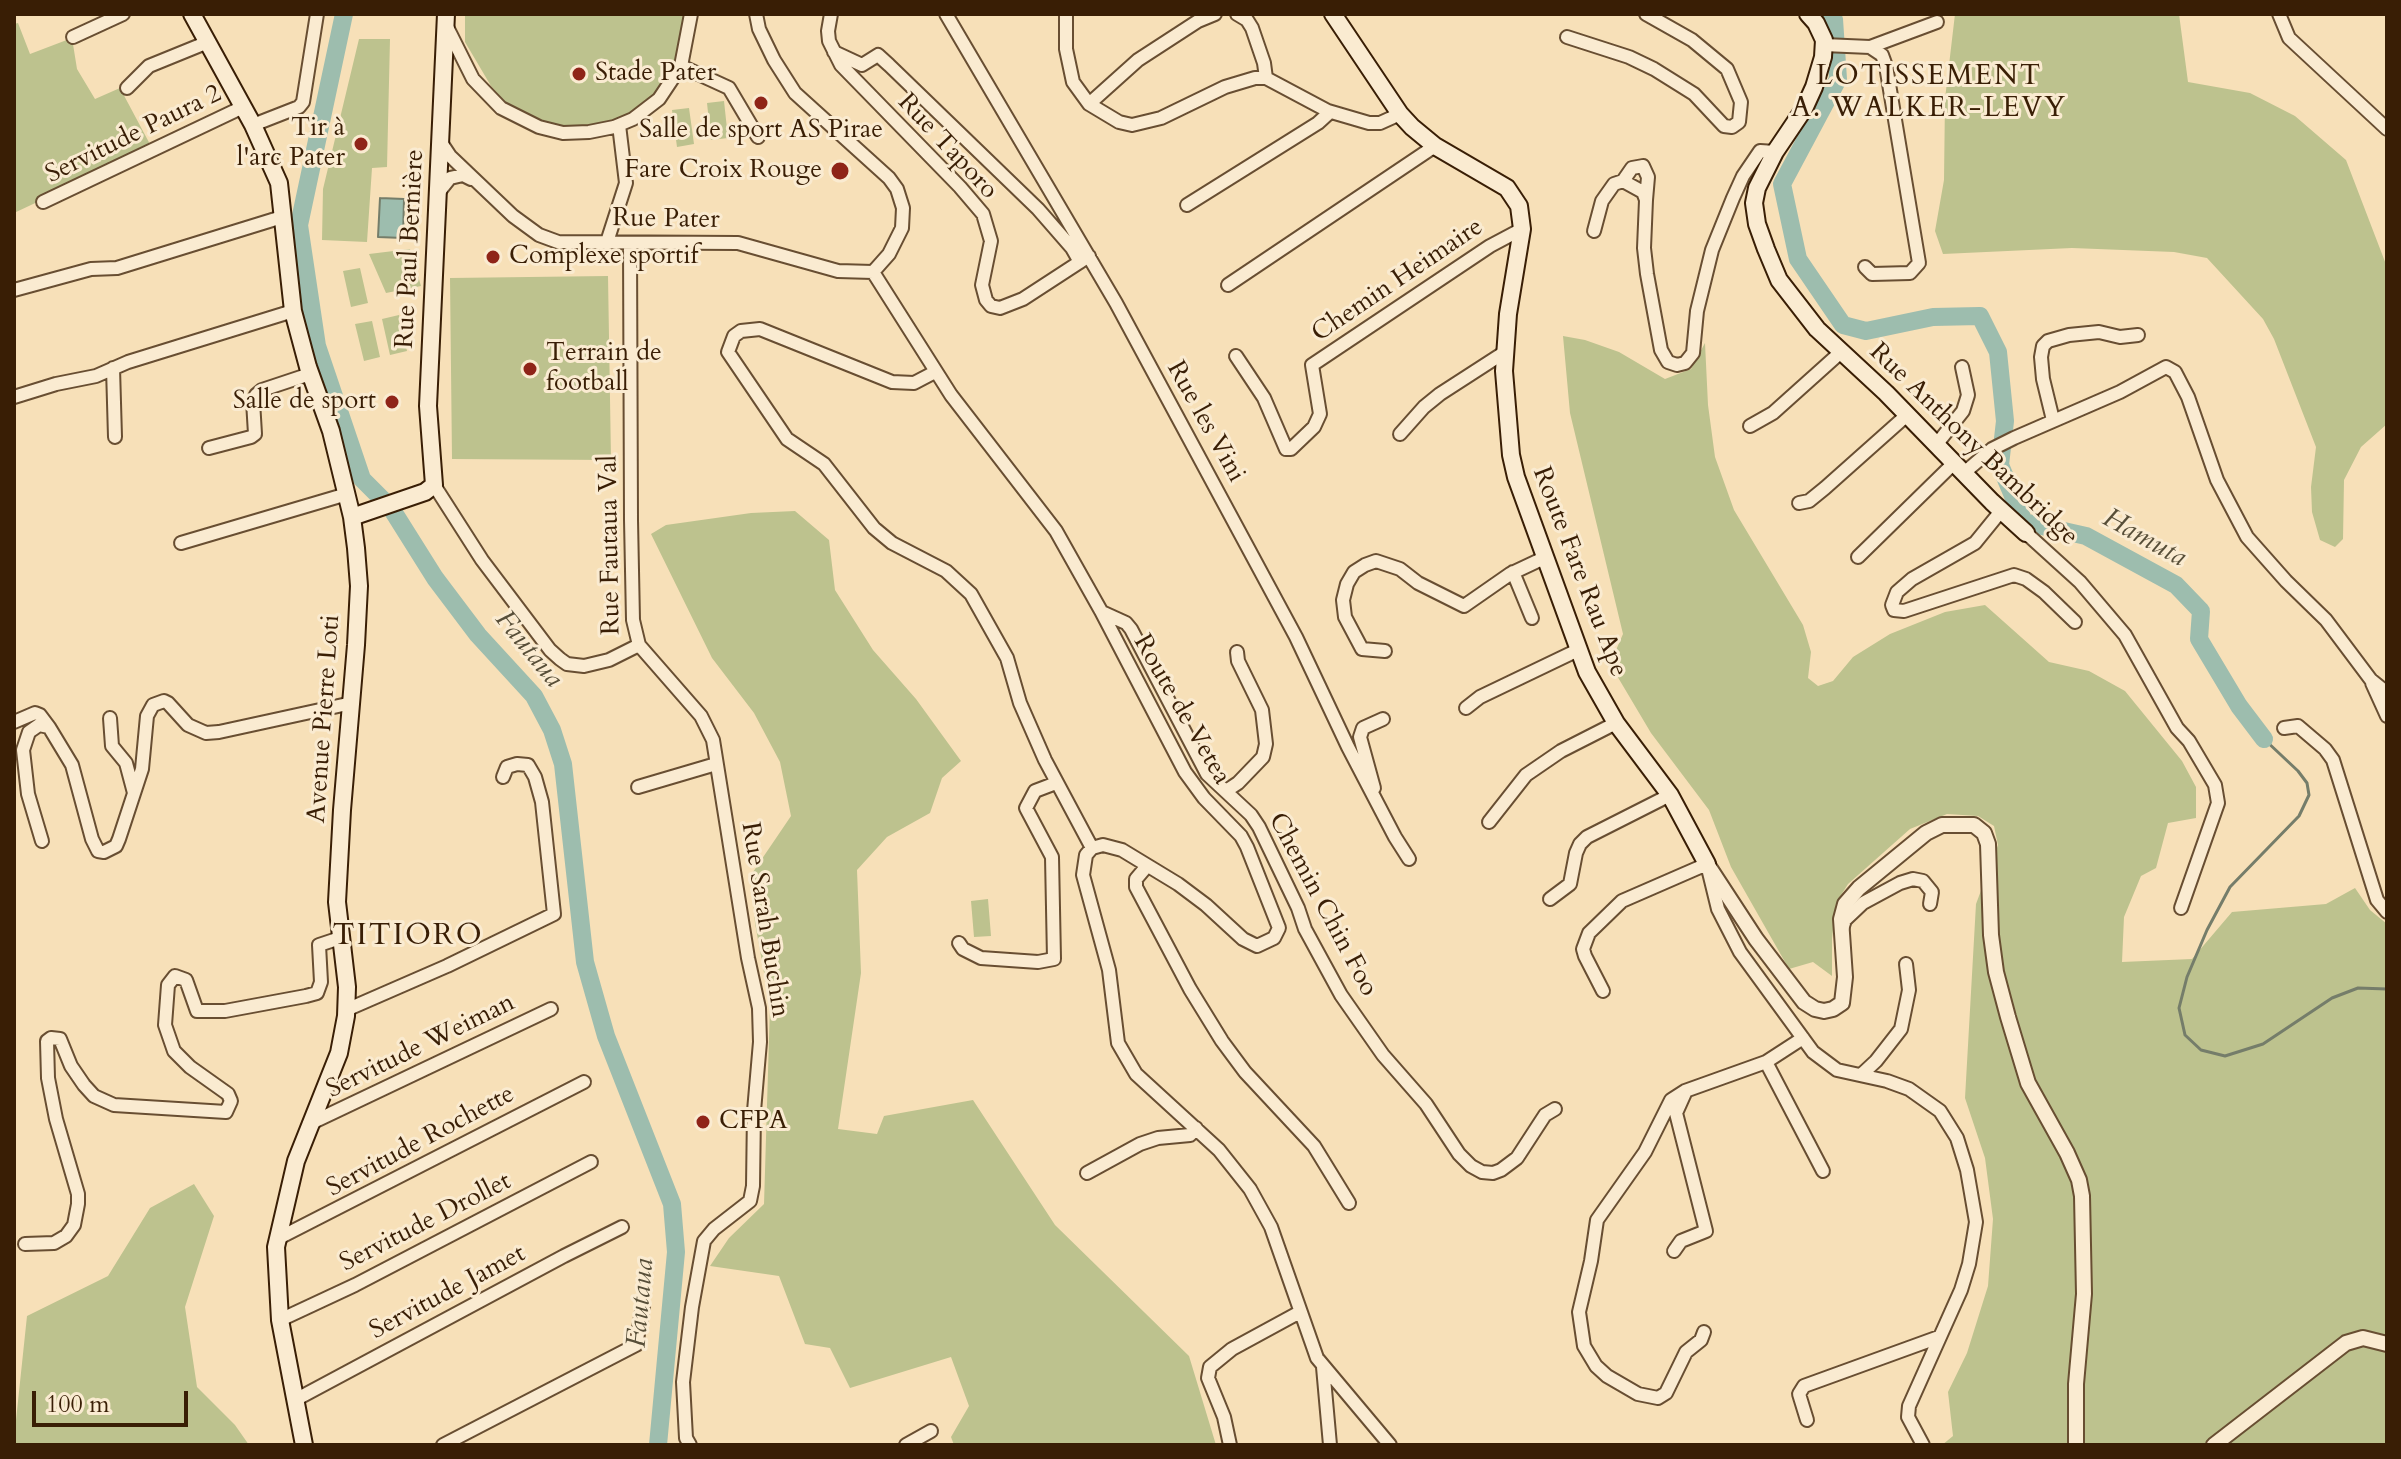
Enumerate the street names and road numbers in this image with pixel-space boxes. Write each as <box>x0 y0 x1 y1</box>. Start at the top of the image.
street label: Servitude Paura 2 <box>41 79 227 191</box>
street label: Rue Taporo <box>890 88 1004 206</box>
street label: Rue Paul Bernière <box>390 148 432 350</box>
street label: Rue Pater <box>612 203 720 237</box>
street label: Chemin Heimaire <box>1306 212 1490 350</box>
street label: Rue Anthony Bambridge <box>1862 337 2084 553</box>
street label: Rue les Vini <box>1159 356 1251 488</box>
street label: Rue Fautaua Val <box>594 455 628 635</box>
street label: Route Fare Rau Ape <box>1525 463 1633 681</box>
street label: Avenue Pierre Loti <box>302 614 348 824</box>
street label: Route de Vetea <box>1125 629 1237 791</box>
street label: Chemin Chin Foo <box>1261 808 1383 1002</box>
street label: Rue Sarah Buchin <box>733 820 795 1020</box>
street label: Servitude Weiman <box>322 988 520 1106</box>
street label: Servitude Rochette <box>322 1079 520 1205</box>
street label: Servitude Drollet <box>335 1166 517 1280</box>
street label: Servitude Jamet <box>365 1239 531 1347</box>

